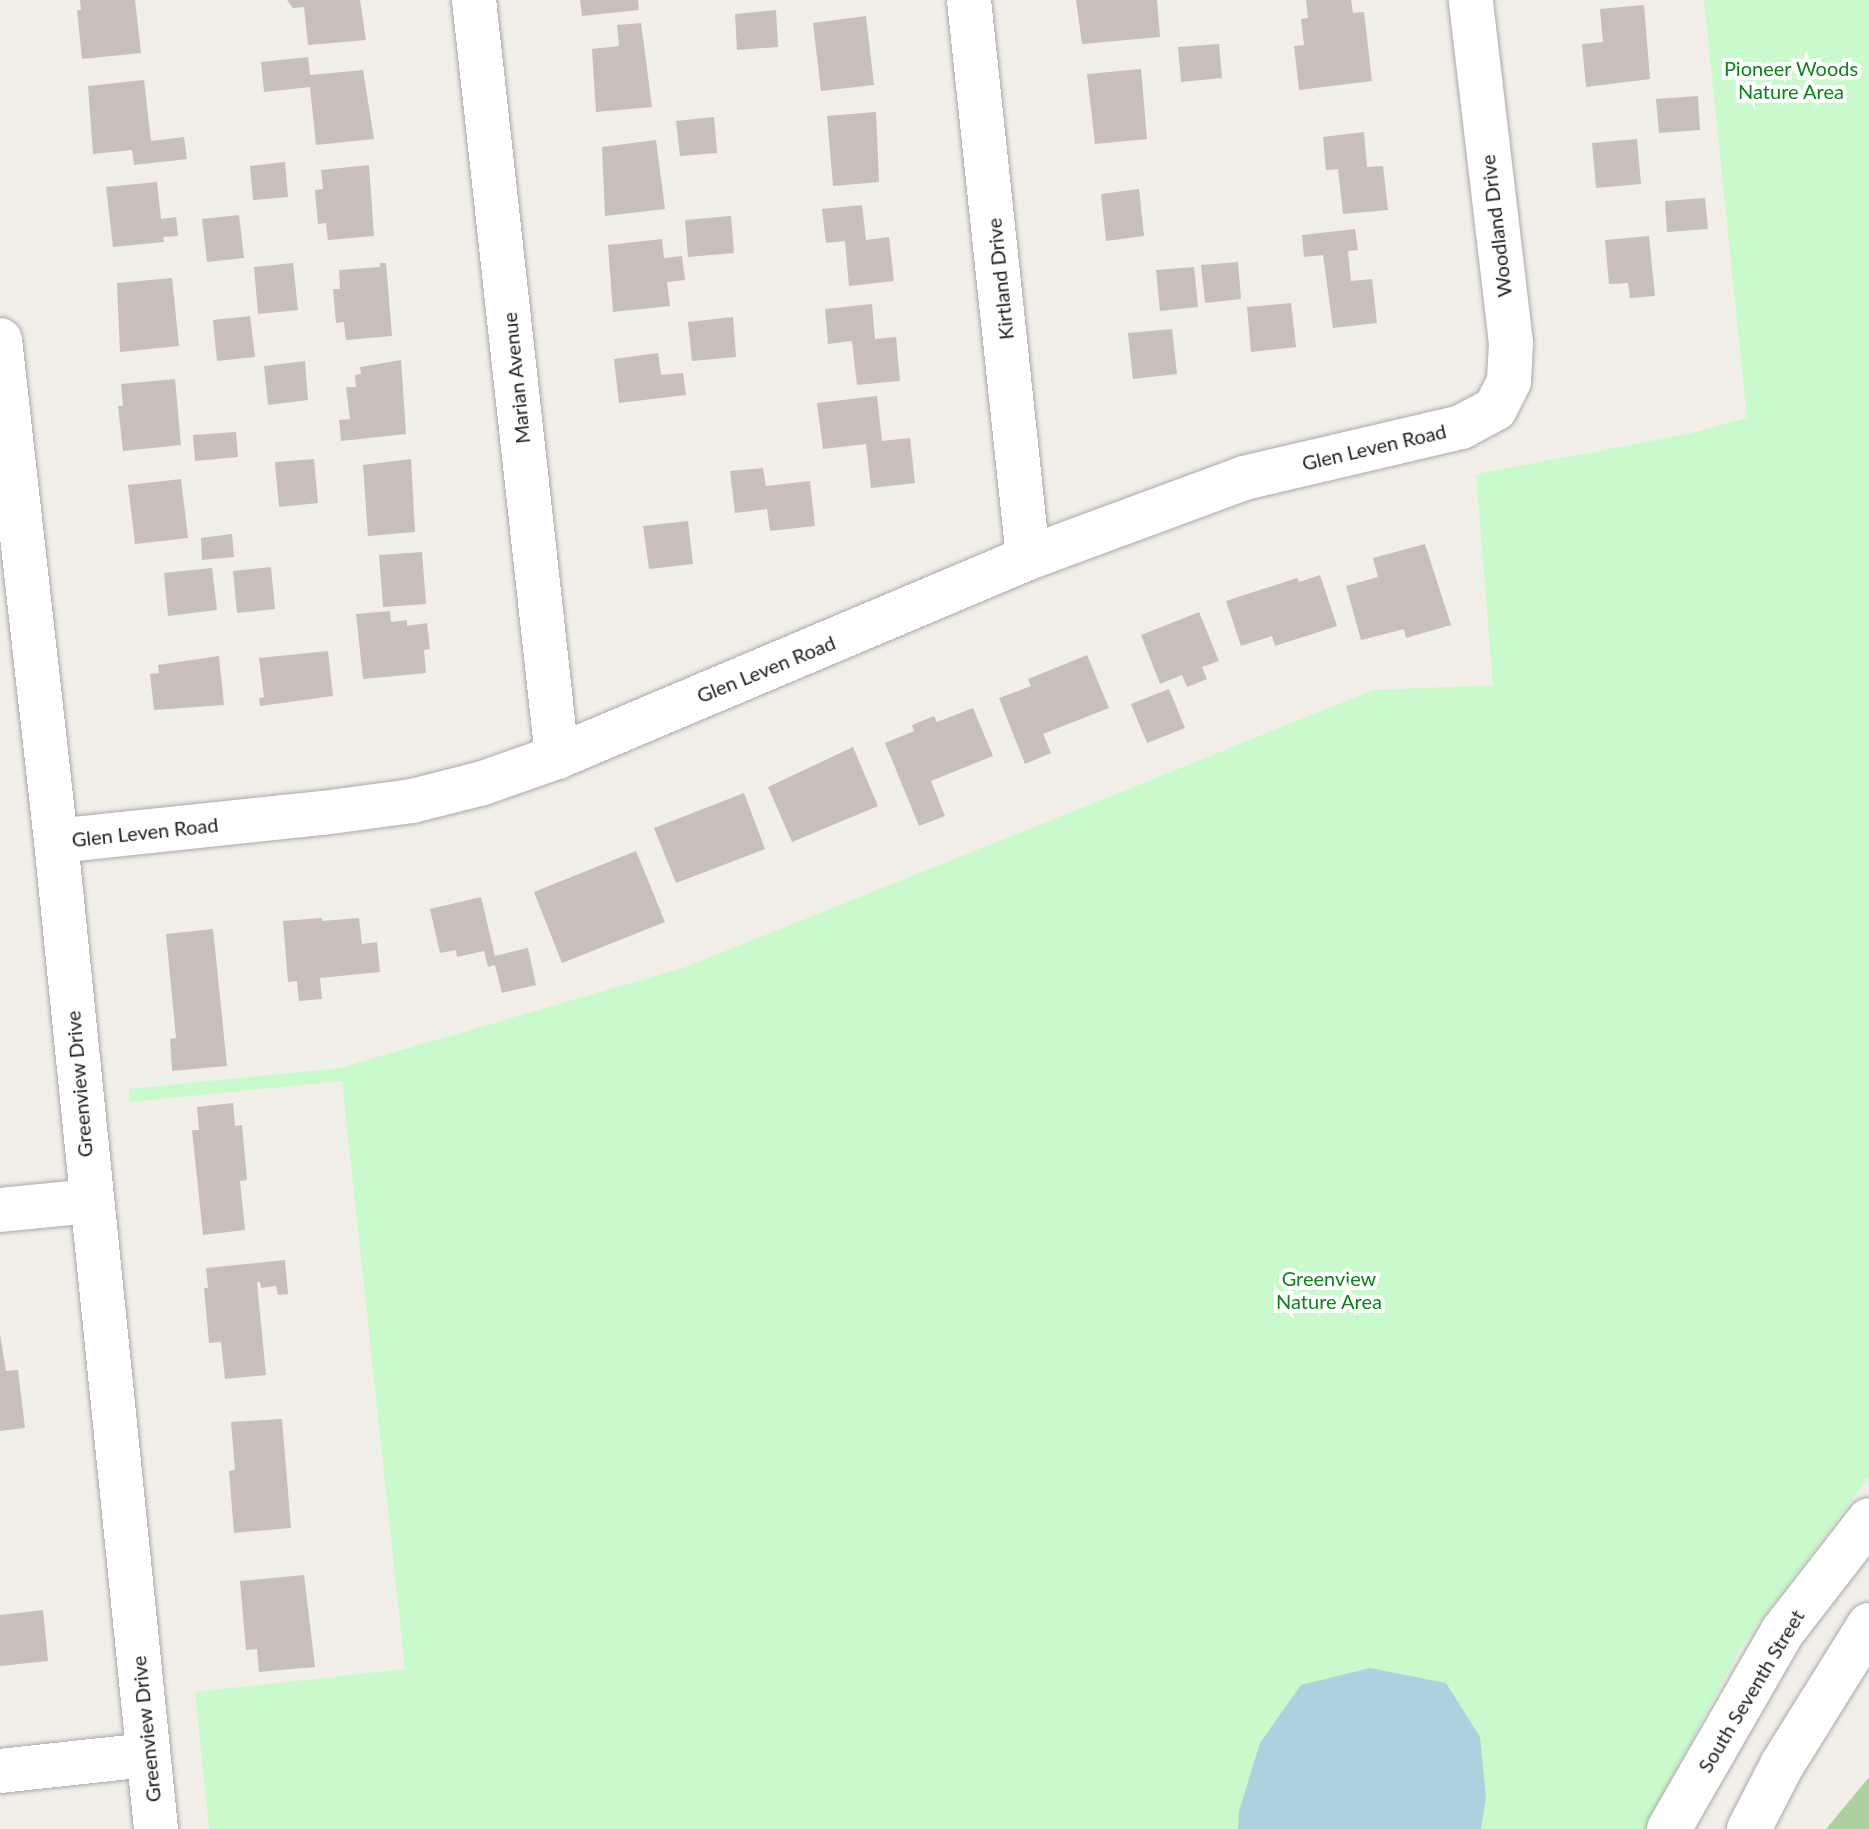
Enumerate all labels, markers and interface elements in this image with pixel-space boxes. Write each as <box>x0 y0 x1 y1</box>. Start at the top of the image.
park label: Pioneer Woods Nature Area <box>1724 56 1858 103</box>
street label: Woodland Drive <box>1475 153 1517 299</box>
street label: Kirtland Drive <box>982 217 1018 341</box>
street label: Marian Avenue <box>497 311 535 445</box>
street label: Glen Leven Road <box>1300 419 1448 475</box>
street label: Glen Leven Road <box>693 630 839 708</box>
street label: Glen Leven Road <box>71 812 219 852</box>
street label: Greenview Drive <box>61 1009 97 1159</box>
park label: Greenview Nature Area <box>1276 1267 1382 1314</box>
street label: South Seventh Street <box>1693 1605 1809 1777</box>
street label: Greenview Drive <box>126 1654 166 1804</box>

